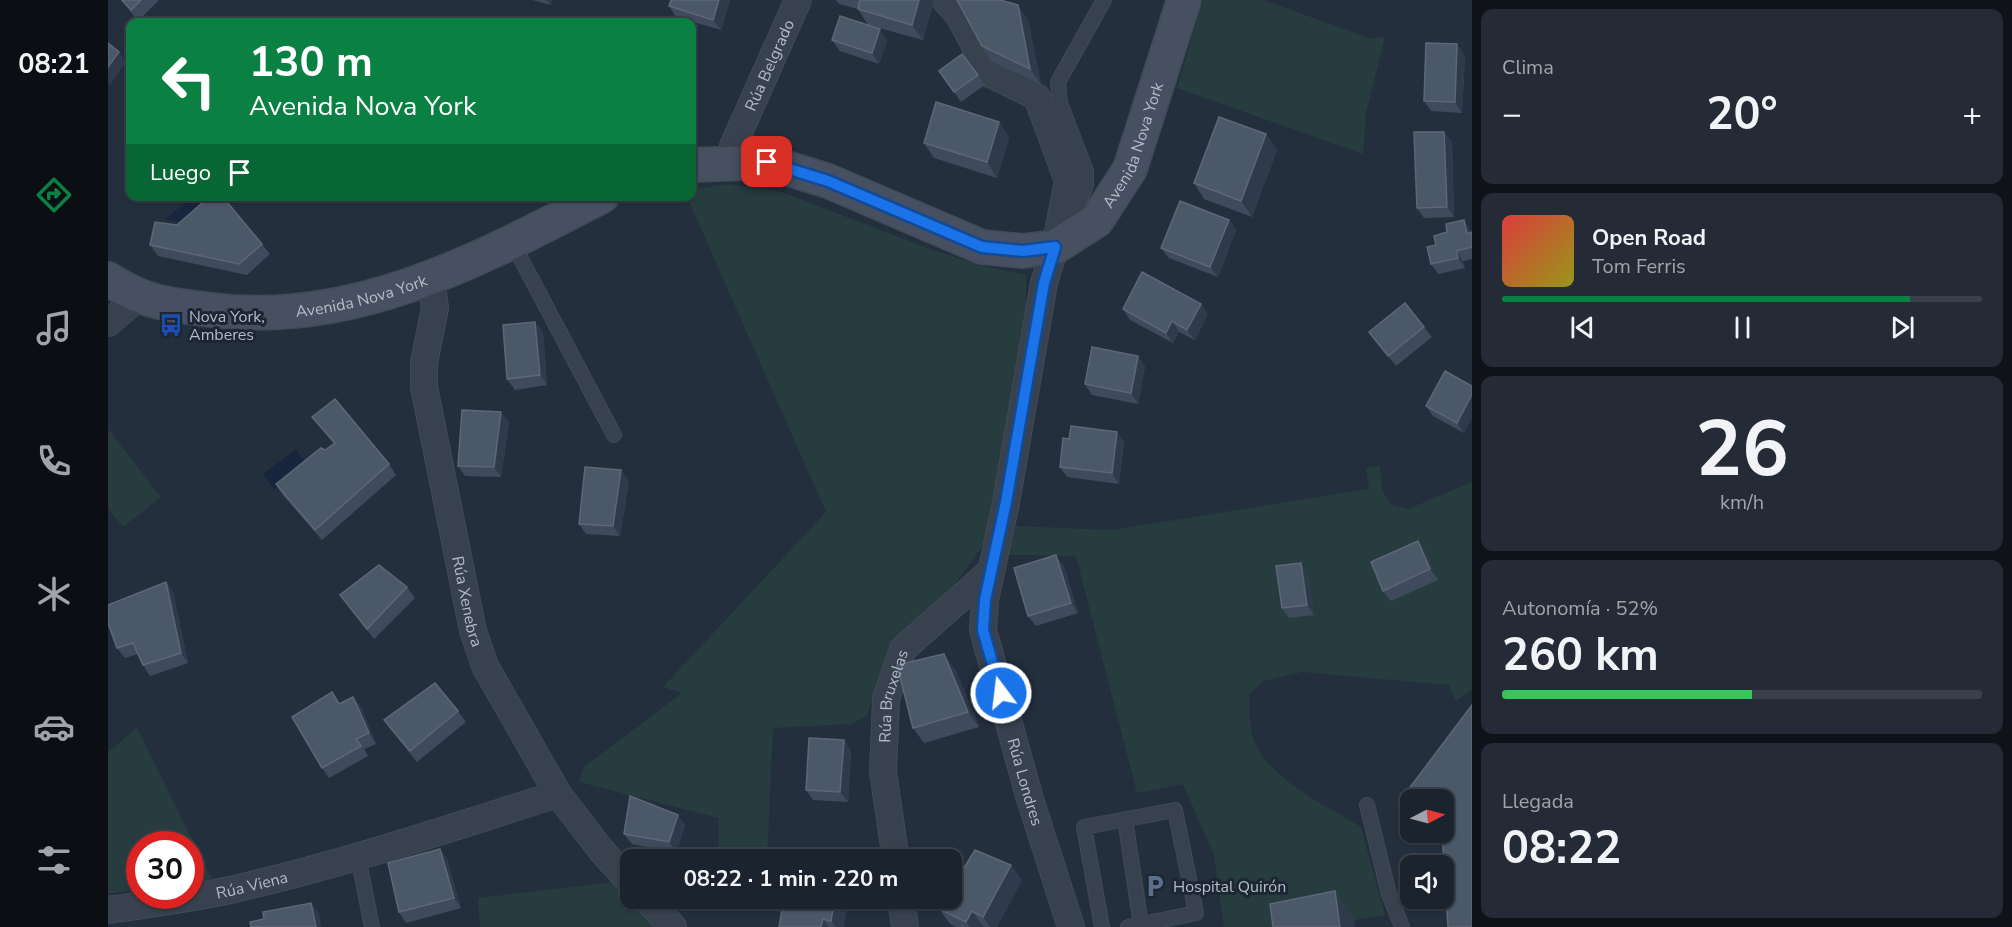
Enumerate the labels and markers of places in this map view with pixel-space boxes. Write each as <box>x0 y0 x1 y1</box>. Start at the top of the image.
pin <box>741 136 792 187</box>
place label: Nova York, Amberes <box>189 306 265 346</box>
bus stop icon: Nova York, Amberes <box>158 312 184 338</box>
parking icon: Hospital Quirón <box>1142 873 1168 899</box>
place label: Hospital Quirón <box>1173 876 1286 898</box>

